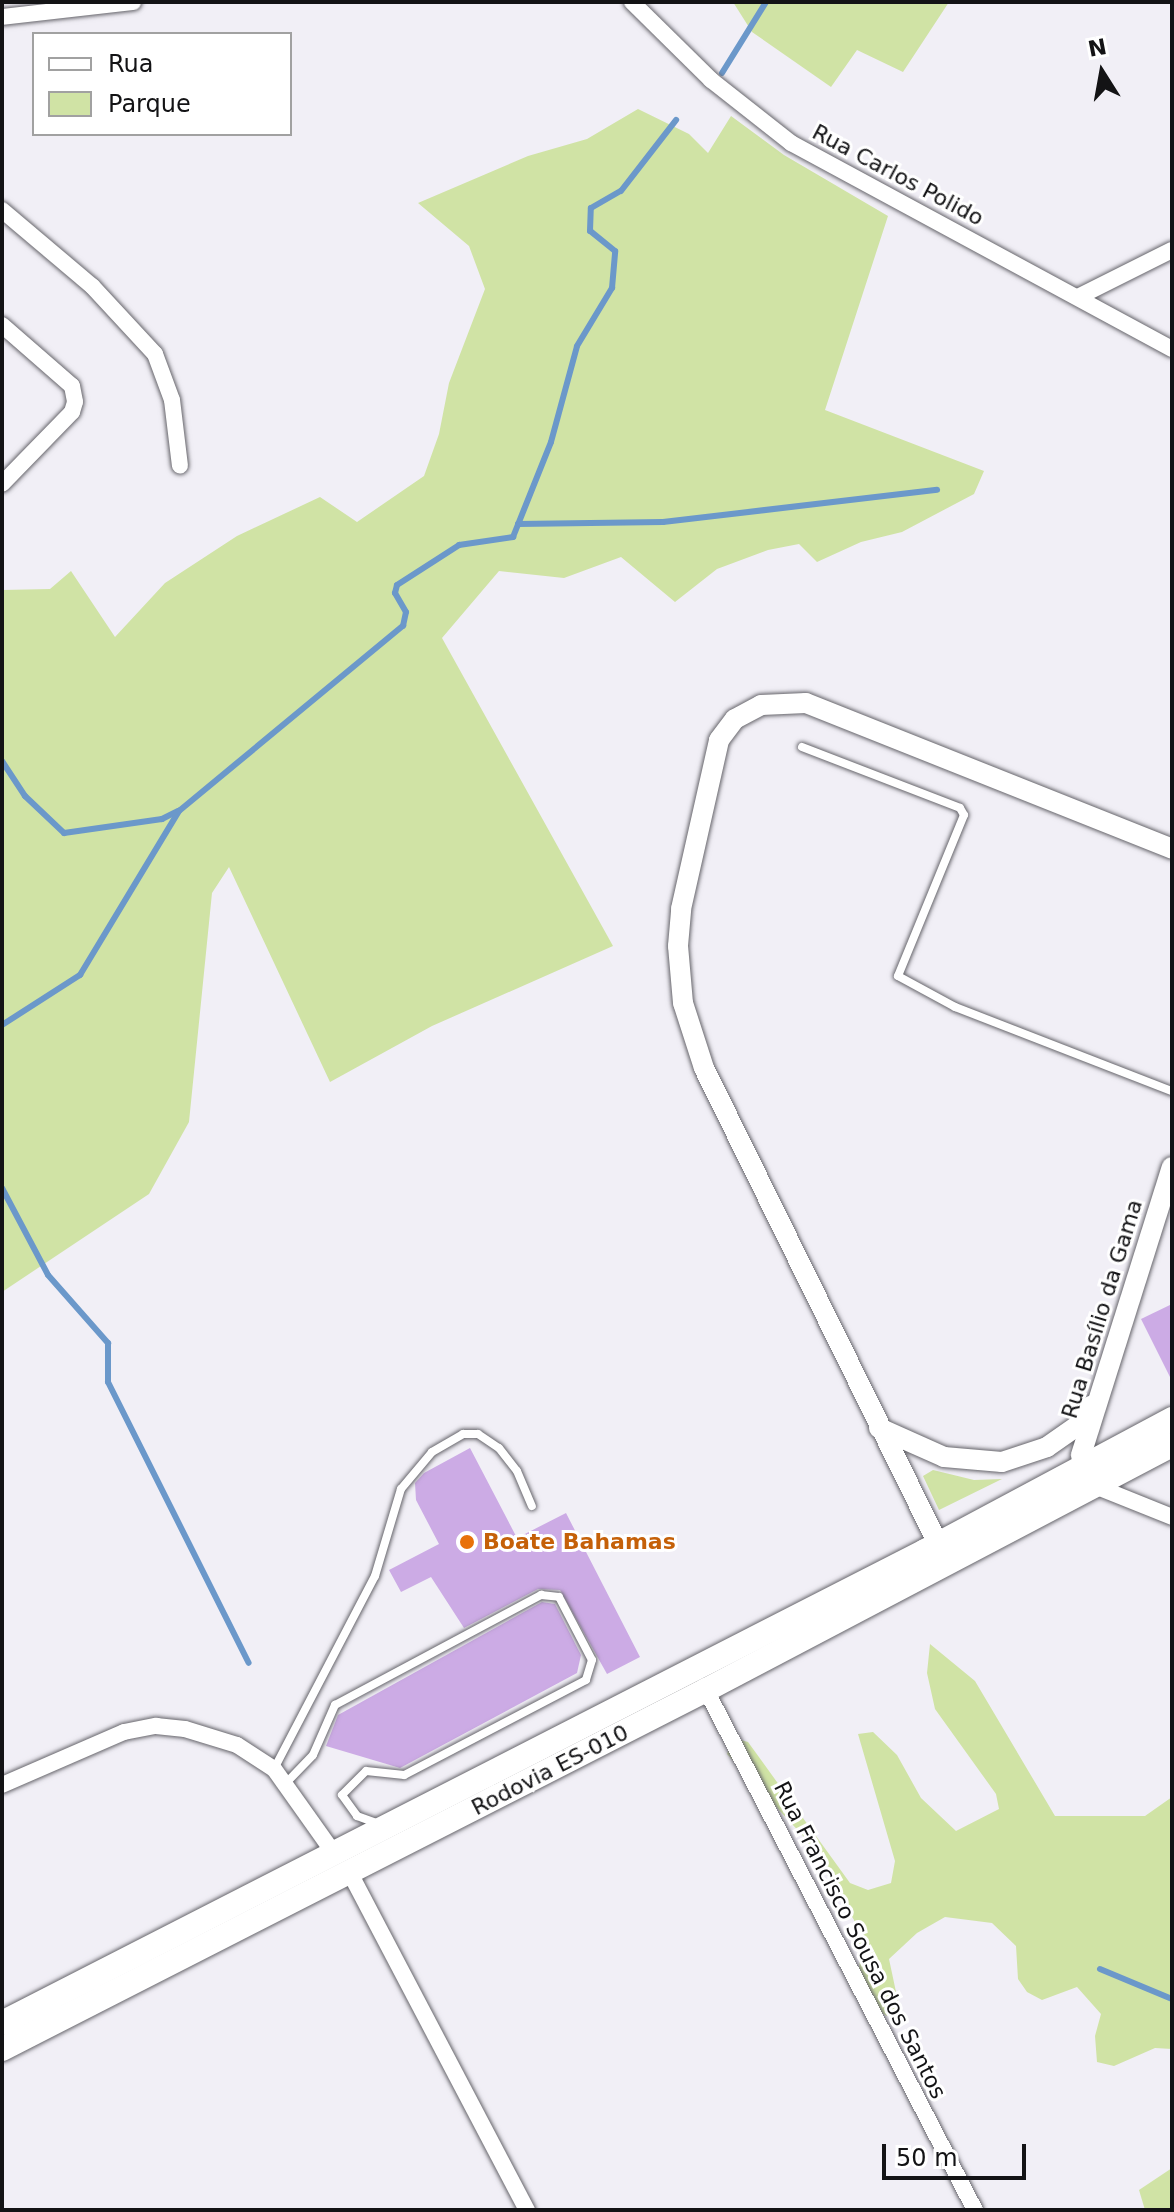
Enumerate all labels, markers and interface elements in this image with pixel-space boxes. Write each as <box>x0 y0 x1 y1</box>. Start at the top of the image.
legend <box>32 32 292 136</box>
north arrow <box>1062 32 1142 112</box>
text: N <box>1086 34 1109 62</box>
text: Rua <box>108 50 154 78</box>
text: Parque <box>108 90 191 118</box>
street label: Rua Carlos Polido <box>808 119 988 231</box>
street label: Rua Basílio da Gama <box>1056 1196 1148 1422</box>
place label: Boate Bahamas <box>483 1529 676 1555</box>
marker: Boate Bahamas <box>458 1533 476 1551</box>
street label: Rodovia ES-010 <box>467 1719 633 1821</box>
street label: Rua Francisco Sousa dos Santos <box>768 1777 952 2103</box>
scale bar <box>886 2128 1030 2178</box>
text: 50 m <box>896 2144 958 2172</box>

